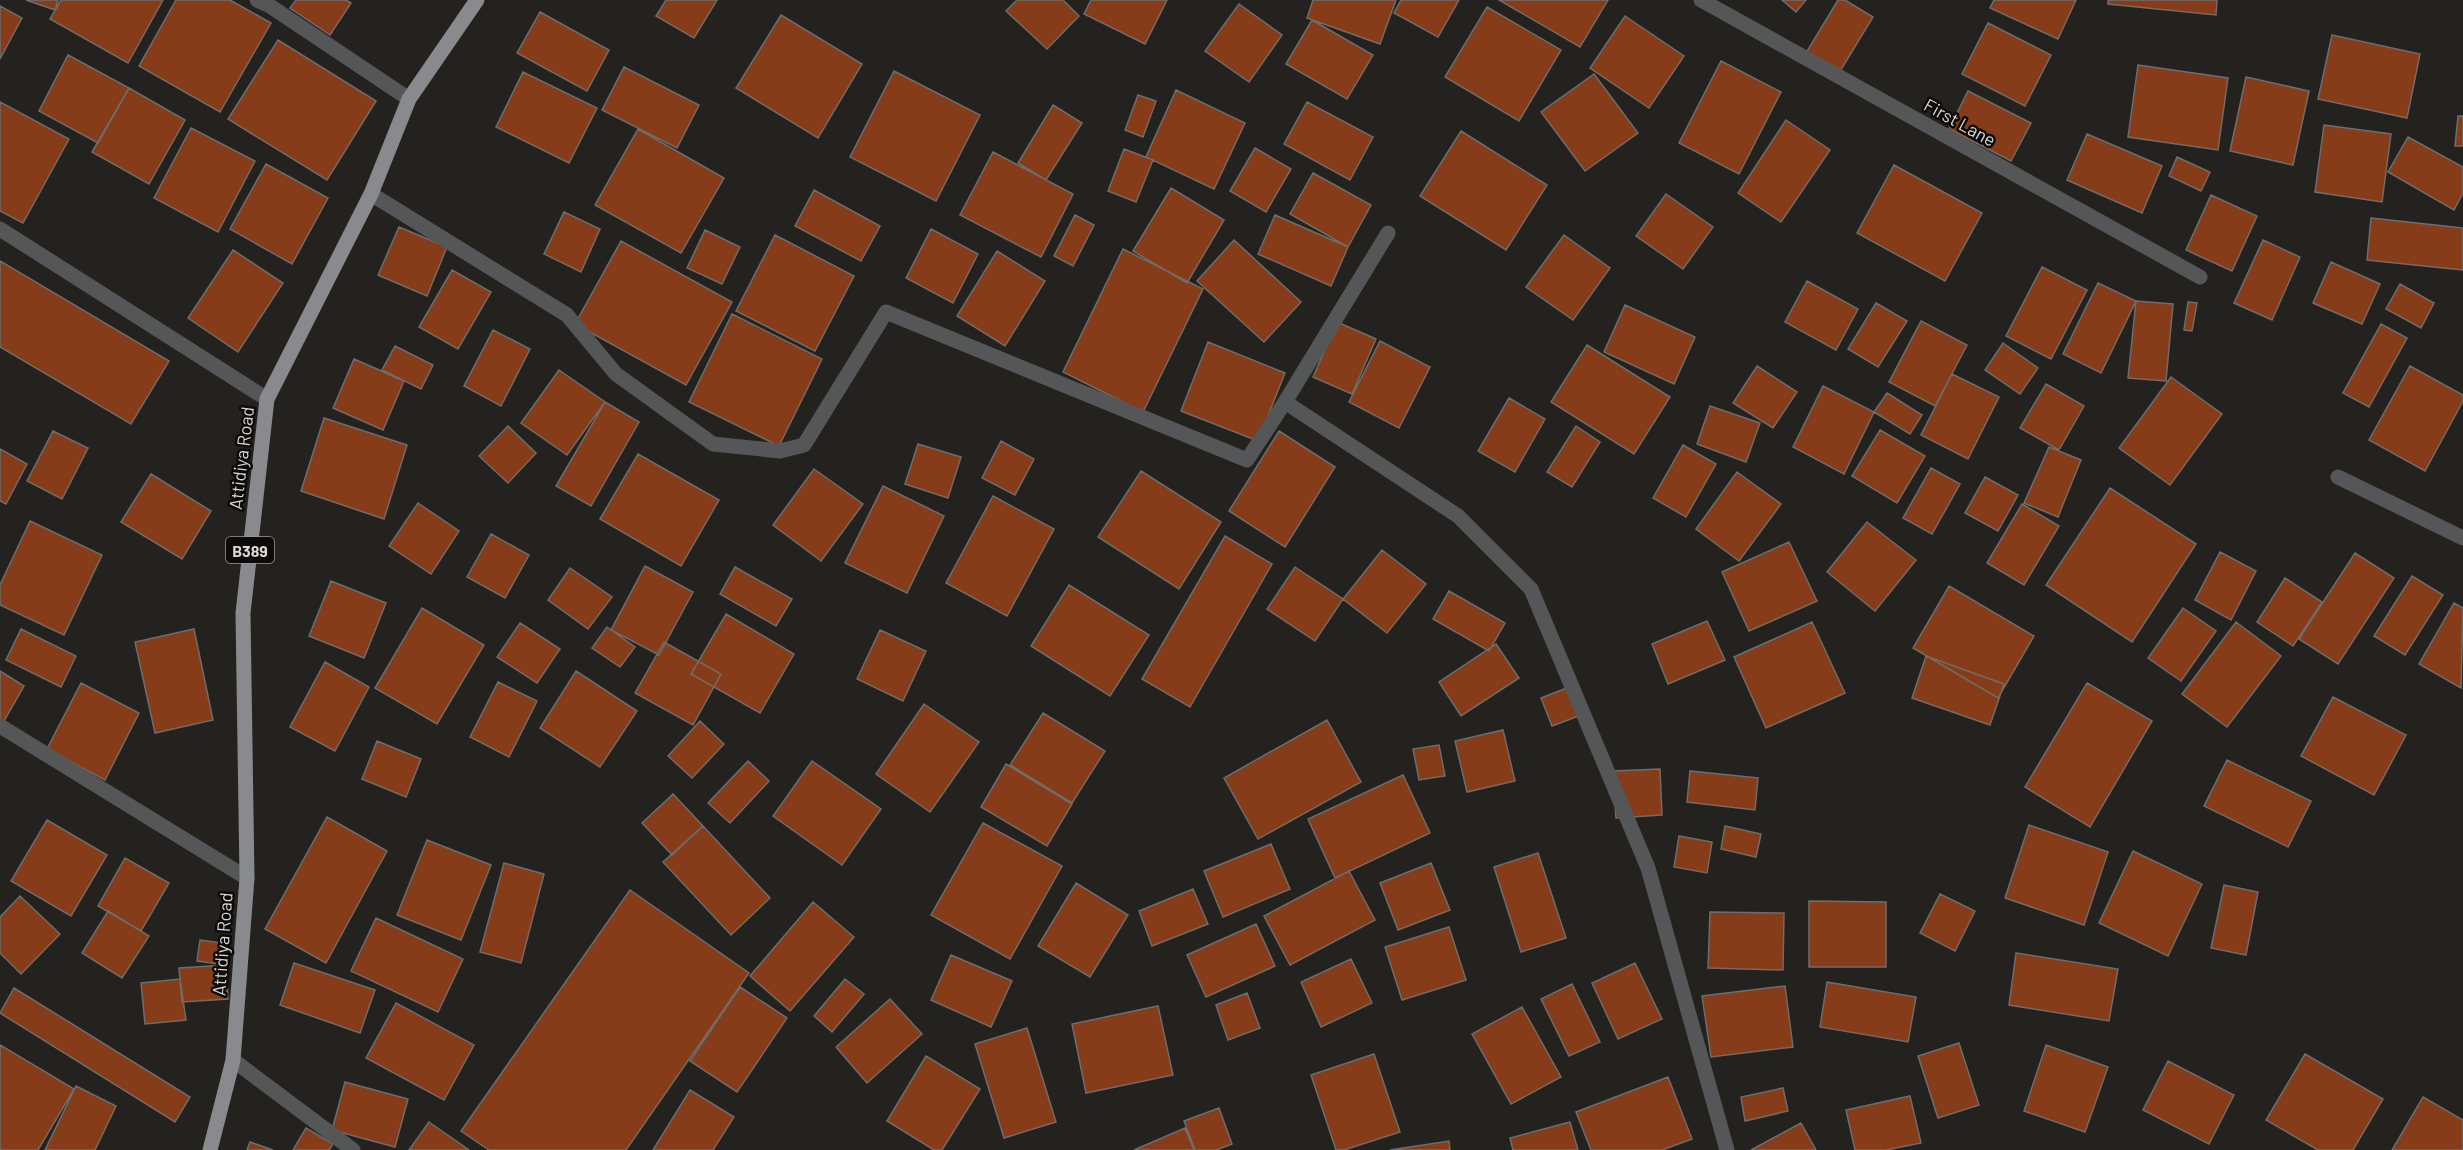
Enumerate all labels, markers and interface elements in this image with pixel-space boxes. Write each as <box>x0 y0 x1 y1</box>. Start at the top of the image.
street label: First Lane <box>1920 93 2000 151</box>
street label: Attidiya Road <box>224 405 258 511</box>
road number: B389 <box>226 537 274 563</box>
street label: Attidiya Road <box>207 892 237 996</box>

